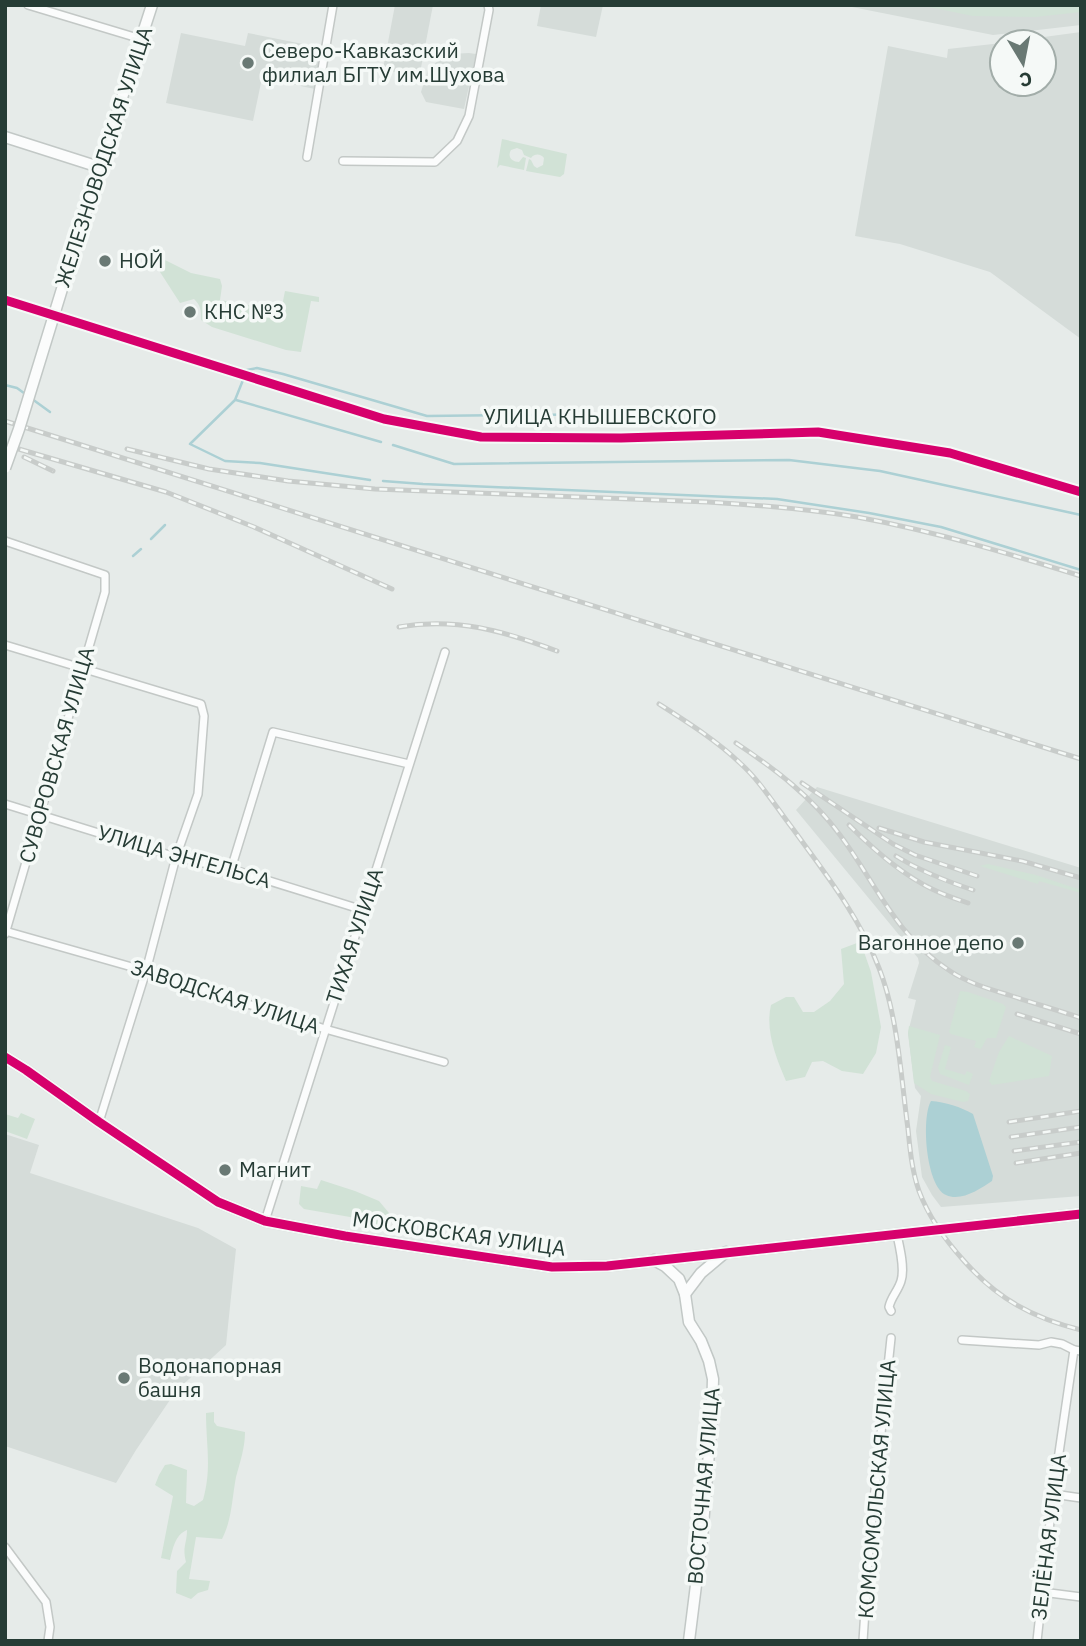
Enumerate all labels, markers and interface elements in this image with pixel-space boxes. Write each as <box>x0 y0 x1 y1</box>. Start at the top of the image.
street label: ЖЕЛЕЗНОВОДСКАЯ УЛИЦА <box>48 23 158 291</box>
north arrow <box>988 28 1058 98</box>
place label: Северо-Кавказский филиал БГТУ им.Шухова <box>262 36 505 88</box>
marker: Северо-Кавказский филиал БГТУ им.Шухова <box>240 55 256 71</box>
text: С <box>1018 67 1034 93</box>
place label: НОЙ <box>119 246 164 274</box>
marker: НОЙ <box>97 253 113 269</box>
place label: КНС №3 <box>204 297 285 325</box>
marker: КНС №3 <box>182 304 198 320</box>
street label: УЛИЦА КНЫШЕВСКОГО <box>483 402 717 430</box>
street label: СУВОРОВСКАЯ УЛИЦА <box>12 643 100 866</box>
street label: УЛИЦА ЭНГЕЛЬСА <box>94 818 274 894</box>
street label: ТИХАЯ УЛИЦА <box>319 864 389 1007</box>
place label: Вагонное депо <box>858 928 1004 956</box>
marker: Вагонное депо <box>1010 935 1026 951</box>
street label: ЗАВОДСКАЯ УЛИЦА <box>127 952 323 1040</box>
place label: Магнит <box>239 1155 311 1183</box>
marker: Магнит <box>217 1162 233 1178</box>
street label: МОСКОВСКАЯ УЛИЦА <box>351 1204 568 1262</box>
place label: Водонапорная башня <box>138 1351 282 1403</box>
street label: КОМСОМОЛЬСКАЯ УЛИЦА <box>851 1358 901 1620</box>
marker: Водонапорная башня <box>116 1370 132 1386</box>
street label: ВОСТОЧНАЯ УЛИЦА <box>680 1386 726 1586</box>
street label: ЗЕЛЁНАЯ УЛИЦА <box>1024 1452 1072 1622</box>

